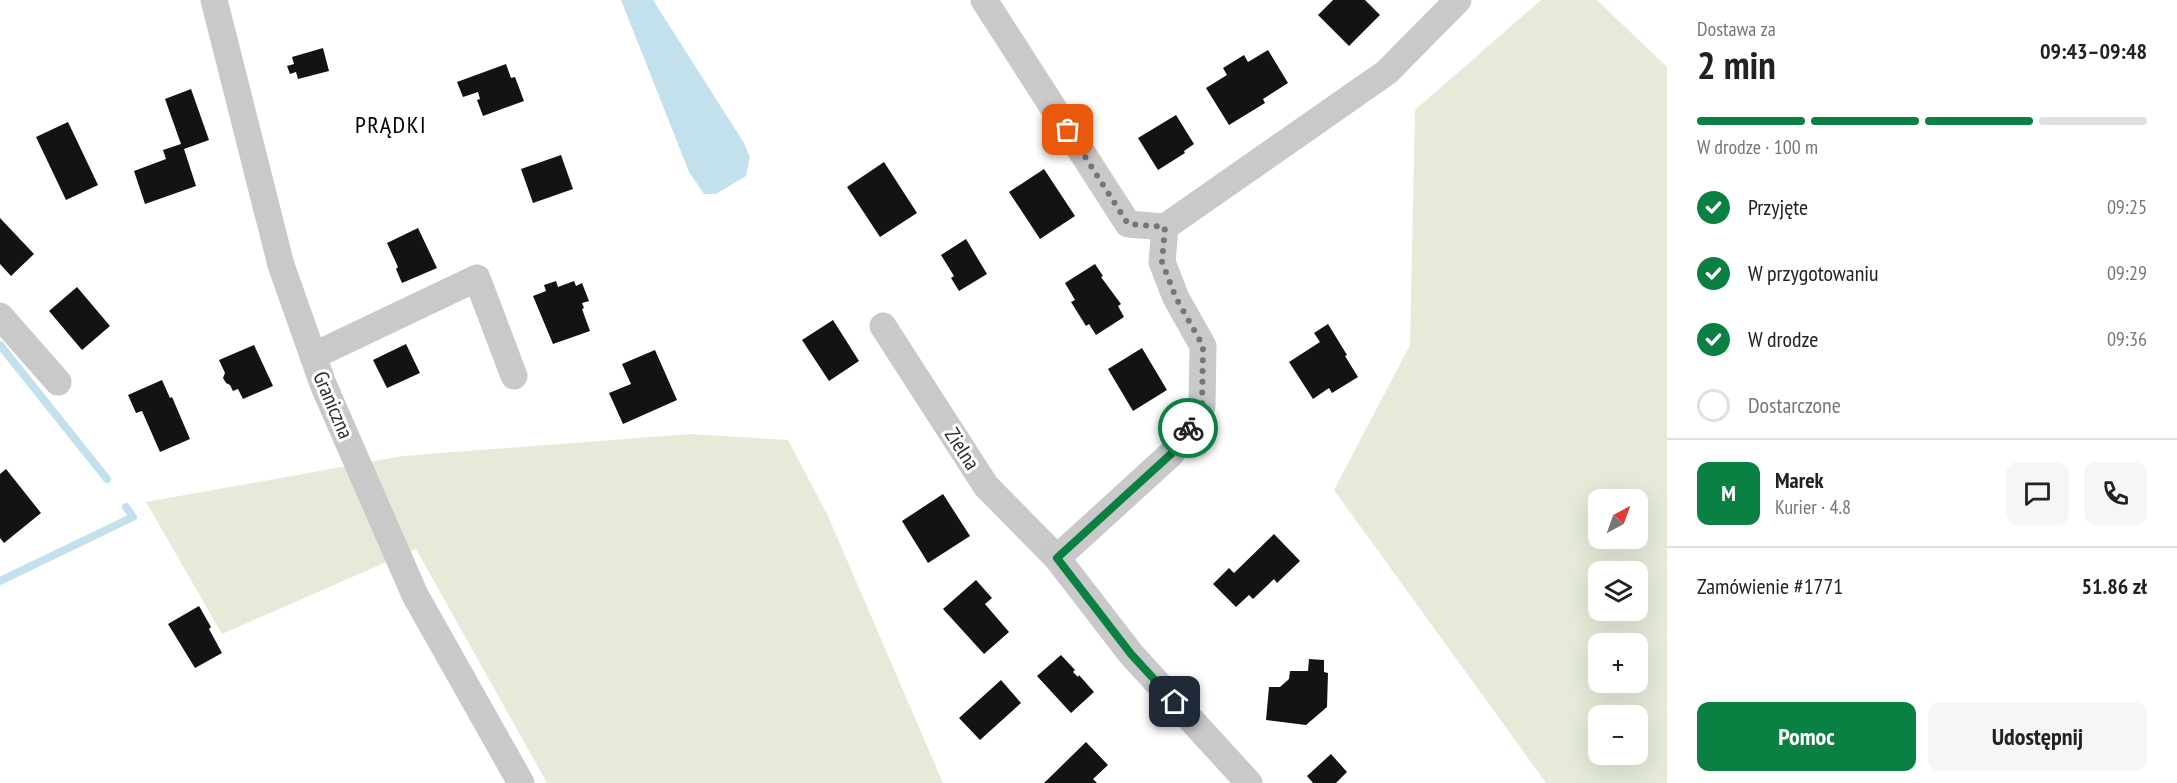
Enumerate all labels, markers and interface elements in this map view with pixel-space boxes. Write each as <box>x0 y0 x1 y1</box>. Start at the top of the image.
text: Dostawa za <box>1697 16 1776 42</box>
text: 09:43–09:48 <box>2040 37 2147 65</box>
text: 2 min <box>1697 39 1776 90</box>
pin <box>1042 104 1093 155</box>
district label: PRĄDKI <box>355 109 427 140</box>
icon: bag <box>1051 113 1084 146</box>
text: W drodze · 100 m <box>1697 134 1818 160</box>
icon: check <box>1697 191 1730 224</box>
text: Przyjęte <box>1748 193 1808 221</box>
text: 09:25 <box>2107 194 2147 220</box>
icon: check <box>1697 257 1730 290</box>
text: W przygotowaniu <box>1748 259 1879 287</box>
text: 09:29 <box>2107 260 2147 286</box>
icon: check <box>1697 323 1730 356</box>
text: W drodze <box>1748 325 1818 353</box>
text: 09:36 <box>2107 326 2147 352</box>
street label: Graniczna <box>307 367 360 443</box>
text: Dostarczone <box>1748 391 1841 419</box>
courier <box>1158 398 1218 458</box>
icon: bike <box>1172 412 1205 445</box>
street label: Zielna <box>939 423 986 475</box>
button: chat <box>2006 462 2069 525</box>
button: phone <box>2084 462 2147 525</box>
text: Marek <box>1775 466 1824 494</box>
text: M <box>1721 479 1736 507</box>
north arrow <box>1588 489 1648 549</box>
map controls <box>1588 489 1648 765</box>
text: Kurier · 4.8 <box>1775 494 1851 520</box>
button: layers <box>1588 561 1648 621</box>
text: Zamówienie #1771 <box>1697 572 1843 600</box>
text: 51.86 zł <box>2082 572 2147 600</box>
button: + <box>1588 633 1648 693</box>
pin <box>1149 676 1200 727</box>
icon: home <box>1158 685 1191 718</box>
button: Pomoc <box>1697 702 1916 771</box>
button: Udostępnij <box>1928 702 2147 771</box>
button: − <box>1588 705 1648 765</box>

